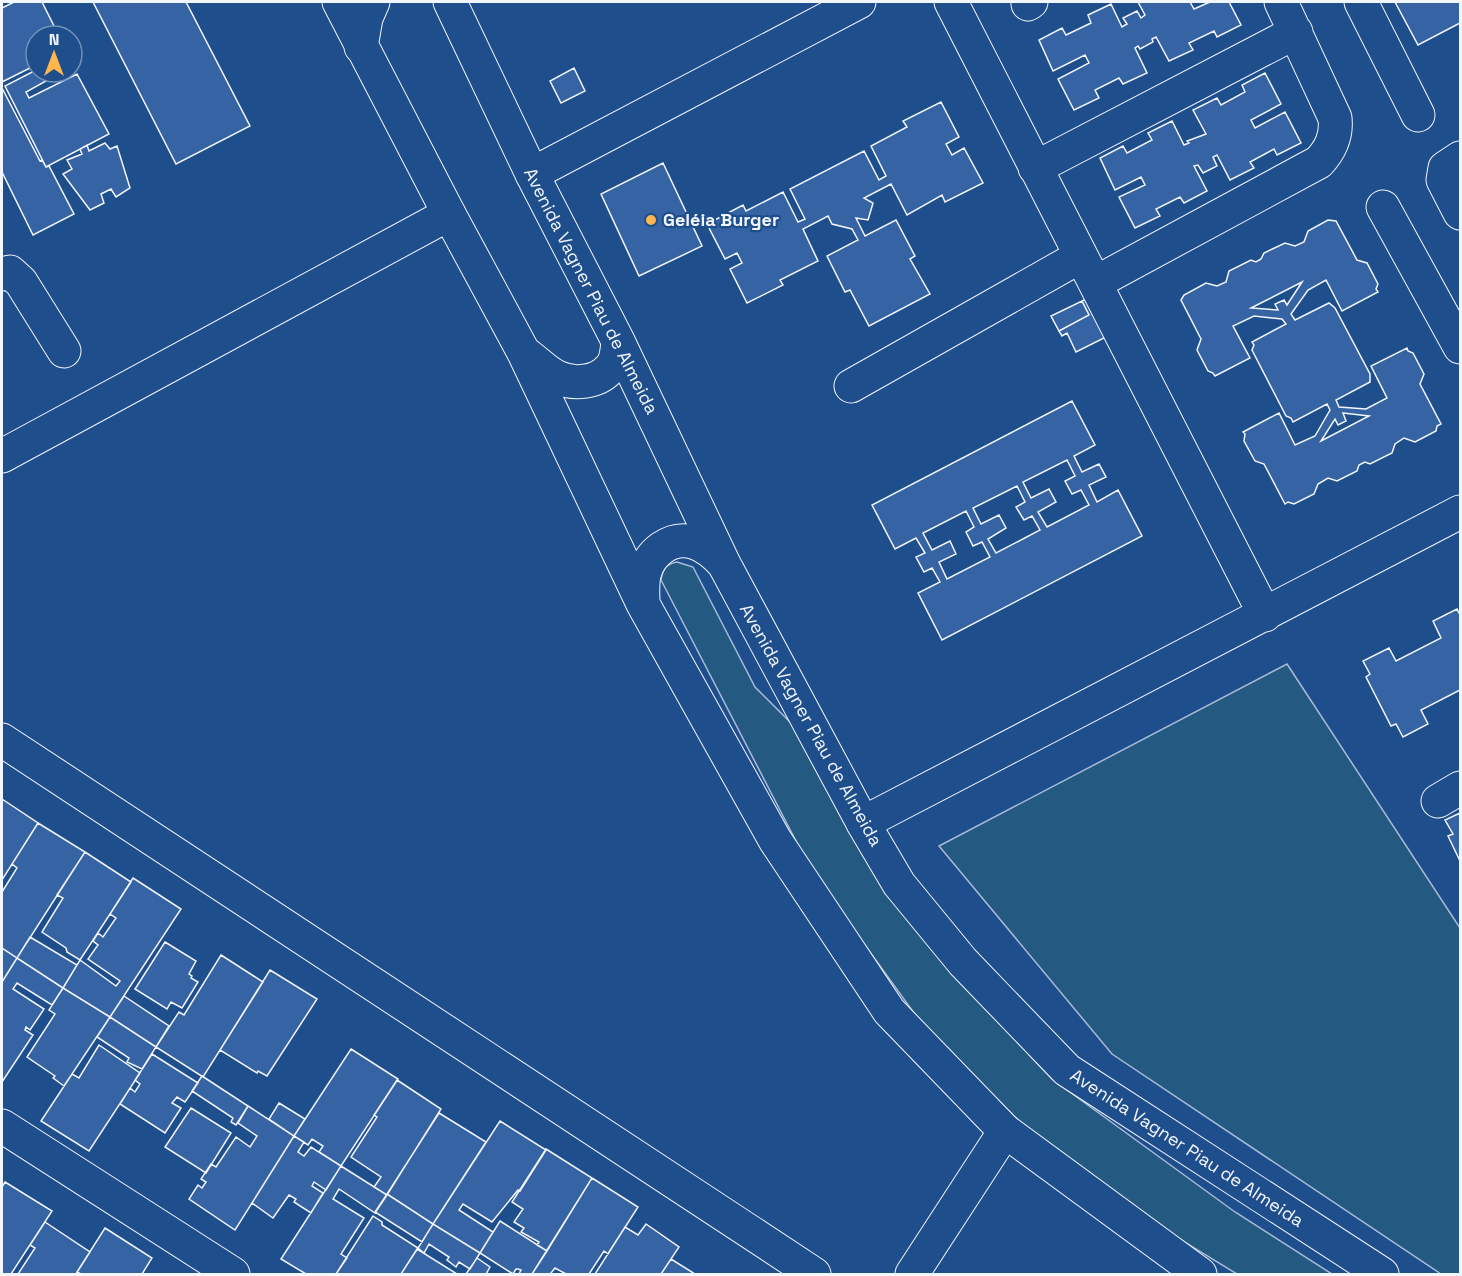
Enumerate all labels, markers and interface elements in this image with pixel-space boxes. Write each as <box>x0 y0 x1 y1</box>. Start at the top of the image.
north arrow <box>24 24 84 84</box>
text: N <box>49 29 59 50</box>
street label: Avenida Vagner Piau de Almeida <box>519 164 664 418</box>
place label: Geléia Burger <box>663 208 779 231</box>
marker: Geléia Burger <box>644 213 658 227</box>
street label: Avenida Vagner Piau de Almeida <box>735 599 888 850</box>
street label: Avenida Vagner Piau de Almeida <box>1066 1063 1308 1232</box>

